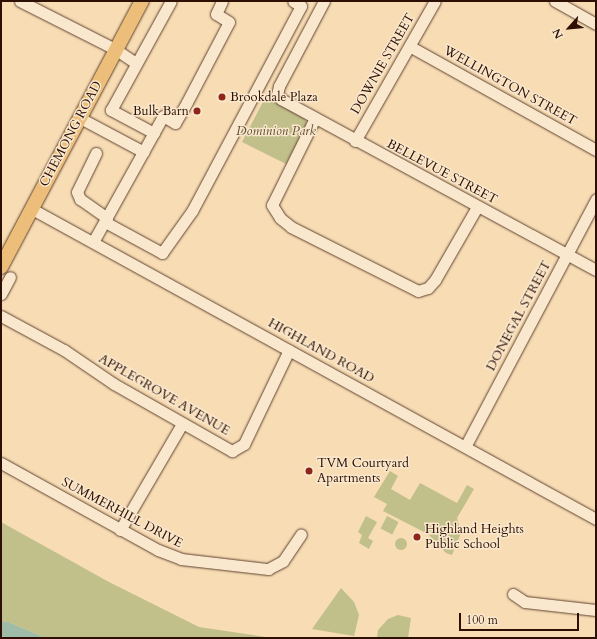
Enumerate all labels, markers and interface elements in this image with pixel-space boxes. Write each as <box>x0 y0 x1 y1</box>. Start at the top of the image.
north arrow <box>549 8 589 48</box>
street label: DOWNIE STREET <box>348 11 418 117</box>
text: N <box>549 26 567 41</box>
street label: WELLINGTON STREET <box>441 43 579 129</box>
street label: CHEMONG ROAD <box>37 79 105 189</box>
place label: Brookdale Plaza <box>230 89 318 105</box>
marker: Brookdale Plaza <box>217 92 227 102</box>
place label: Bulk Barn <box>133 103 189 119</box>
marker: Bulk Barn <box>192 106 202 116</box>
park label: Dominion Park <box>236 123 316 139</box>
street label: BELLEVUE STREET <box>384 136 500 208</box>
street label: DONEGAL STREET <box>483 258 555 374</box>
street label: HIGHLAND ROAD <box>265 315 377 387</box>
street label: APPLEGROVE AVENUE <box>96 351 232 439</box>
place label: TVM Courtyard Apartments <box>317 456 409 487</box>
marker: TVM Courtyard Apartments <box>304 466 314 476</box>
street label: SUMMERHILL DRIVE <box>59 474 185 552</box>
place label: Highland Heights Public School <box>425 522 524 553</box>
marker: Highland Heights Public School <box>412 532 422 542</box>
scale bar <box>461 605 581 631</box>
text: 100 m <box>466 612 498 628</box>

